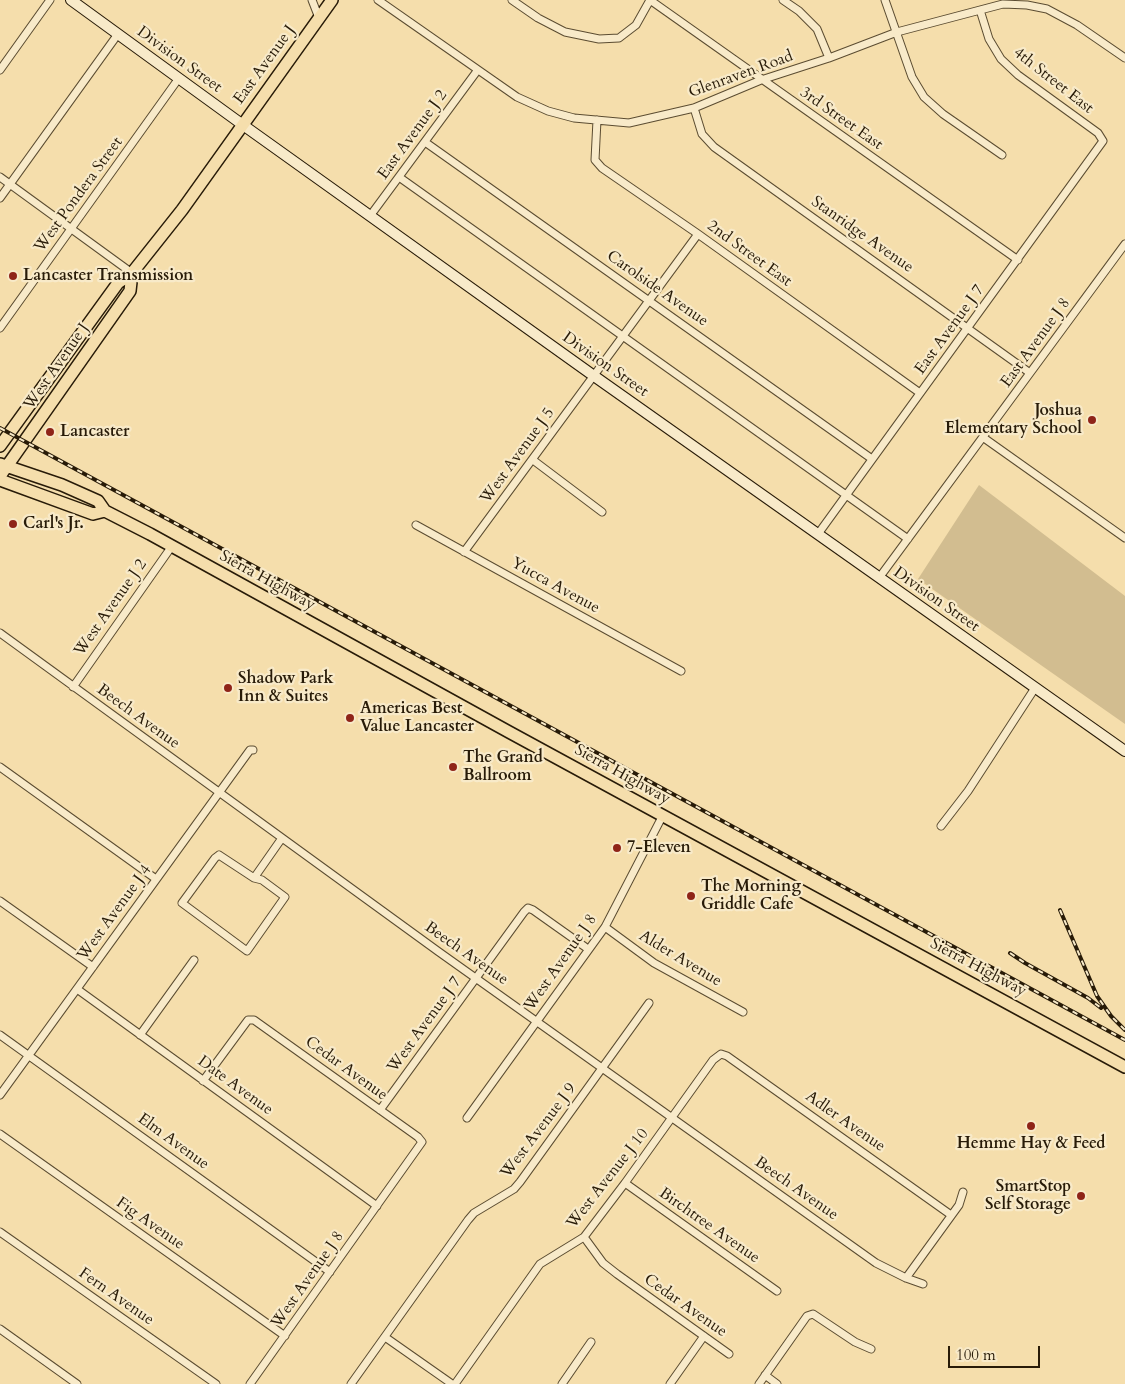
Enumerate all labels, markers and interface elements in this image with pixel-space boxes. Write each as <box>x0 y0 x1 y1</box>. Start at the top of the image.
street label: East Avenue J <box>230 22 300 108</box>
street label: Division Street <box>133 23 225 97</box>
street label: 4th Street East <box>1009 44 1097 118</box>
street label: Glenraven Road <box>686 47 796 103</box>
street label: 3rd Street East <box>796 83 886 155</box>
street label: East Avenue J 2 <box>374 87 452 183</box>
street label: West Pondera Street <box>31 133 127 257</box>
street label: Stanridge Avenue <box>807 193 917 277</box>
street label: 2nd Street East <box>703 217 795 291</box>
street label: Carolside Avenue <box>603 247 711 331</box>
place label: Lancaster Transmission <box>23 266 193 286</box>
marker: Lancaster Transmission <box>7 270 19 282</box>
street label: East Avenue J 7 <box>911 282 989 378</box>
street label: East Avenue J 8 <box>997 295 1075 391</box>
street label: West Avenue J <box>20 320 94 414</box>
street label: Division Street <box>558 328 652 402</box>
place label: Joshua Elementary School <box>945 401 1082 439</box>
street label: West Avenue J 5 <box>477 404 559 508</box>
marker: Joshua Elementary School <box>1086 414 1098 426</box>
place label: Lancaster <box>60 422 129 442</box>
marker: Lancaster <box>44 426 56 438</box>
place label: Carl's Jr. <box>23 514 84 534</box>
marker: Carl's Jr. <box>7 518 19 530</box>
street label: Sierra Highway <box>216 547 318 615</box>
street label: Yucca Avenue <box>507 554 603 618</box>
street label: West Avenue J 2 <box>71 556 151 660</box>
street label: Division Street <box>889 563 983 637</box>
place label: Shadow Park Inn & Suites <box>238 669 333 707</box>
street label: Beech Avenue <box>93 681 183 753</box>
marker: Shadow Park Inn & Suites <box>222 682 234 694</box>
place label: Americas Best Value Lancaster <box>360 699 474 737</box>
marker: Americas Best Value Lancaster <box>344 712 356 724</box>
street label: Sierra Highway <box>571 741 673 809</box>
place label: The Grand Ballroom <box>463 748 543 786</box>
marker: The Grand Ballroom <box>447 761 459 773</box>
place label: 7-Eleven <box>627 838 691 858</box>
marker: 7-Eleven <box>611 842 623 854</box>
street label: West Avenue J 4 <box>74 861 156 965</box>
place label: The Morning Griddle Cafe <box>701 877 801 915</box>
marker: The Morning Griddle Cafe <box>685 890 697 902</box>
street label: West Avenue J 8 <box>521 911 601 1015</box>
street label: Beech Avenue <box>420 918 512 990</box>
street label: Alder Avenue <box>635 927 725 991</box>
street label: Sierra Highway <box>926 935 1030 1001</box>
street label: West Avenue J 7 <box>384 973 466 1077</box>
street label: Cedar Avenue <box>301 1033 391 1105</box>
street label: Date Avenue <box>194 1052 276 1120</box>
street label: West Avenue J 9 <box>497 1080 581 1182</box>
street label: Adler Avenue <box>801 1087 889 1157</box>
street label: Elm Avenue <box>134 1110 212 1174</box>
marker: Hemme Hay & Feed <box>1025 1120 1037 1132</box>
street label: West Avenue J 10 <box>563 1125 653 1233</box>
place label: Hemme Hay & Feed <box>957 1134 1105 1154</box>
street label: Beech Avenue <box>750 1153 842 1225</box>
place label: SmartStop Self Storage <box>985 1177 1071 1215</box>
street label: Birchtree Avenue <box>655 1184 763 1268</box>
marker: SmartStop Self Storage <box>1075 1190 1087 1202</box>
street label: Fig Avenue <box>112 1194 188 1254</box>
street label: West Avenue J 8 <box>268 1228 348 1332</box>
street label: Fern Avenue <box>75 1264 157 1330</box>
street label: Cedar Avenue <box>640 1270 730 1342</box>
scale bar <box>950 1336 1042 1368</box>
text: 100 m <box>956 1345 996 1365</box>

